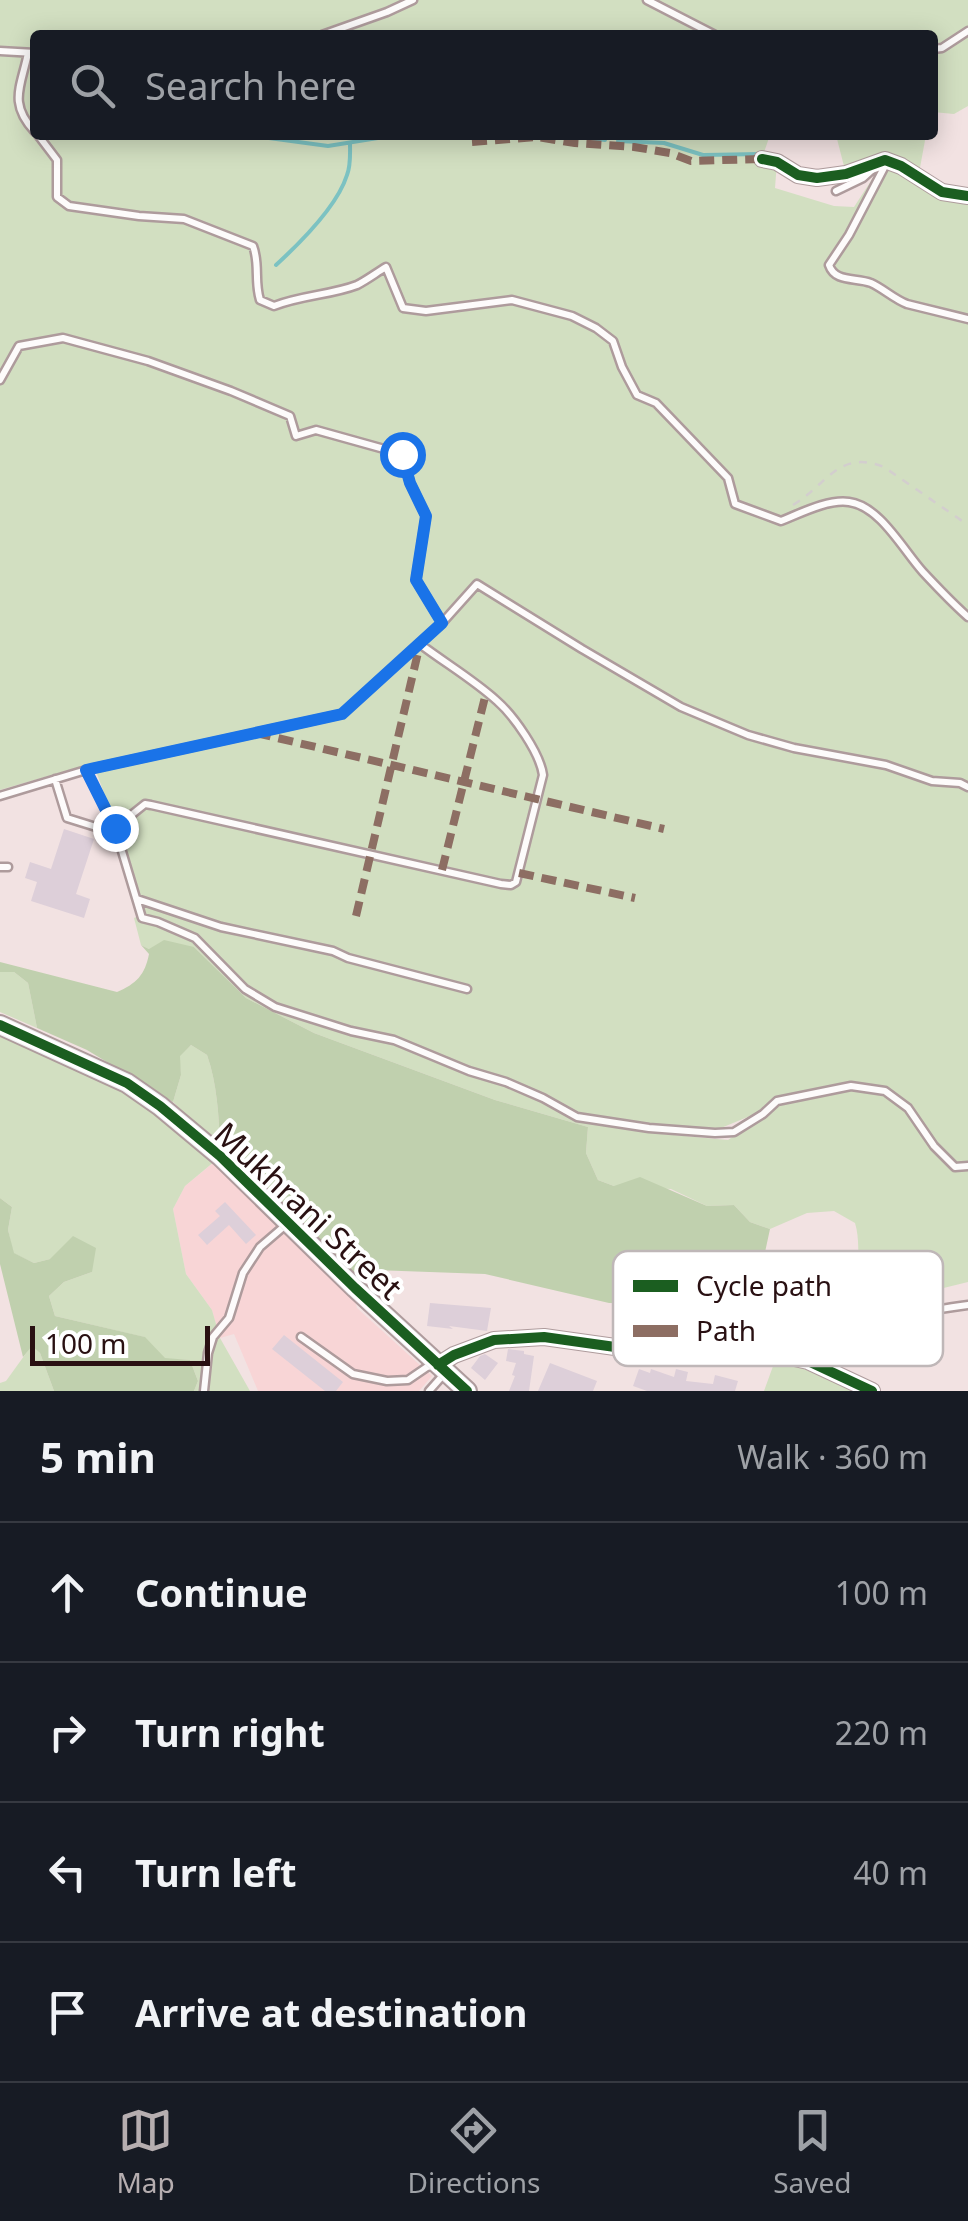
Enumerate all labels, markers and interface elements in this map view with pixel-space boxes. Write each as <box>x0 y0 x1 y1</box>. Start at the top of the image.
search box <box>30 30 938 140</box>
icon: search <box>65 58 120 113</box>
text: Search here <box>145 59 356 111</box>
route start <box>380 432 426 478</box>
route end <box>93 806 139 852</box>
street label: Mukhrani Street <box>206 1112 412 1308</box>
legend <box>613 1251 943 1366</box>
text: Cycle path <box>696 1266 832 1304</box>
text: Path <box>696 1311 756 1349</box>
scale bar <box>30 1321 210 1366</box>
text: 100 m <box>45 1324 127 1362</box>
text: 5 min <box>40 1428 156 1485</box>
text: Walk · 360 m <box>737 1435 928 1478</box>
icon: ahead <box>40 1565 95 1620</box>
text: Continue <box>135 1566 308 1618</box>
text: 100 m <box>835 1571 928 1614</box>
icon: right <box>40 1705 95 1760</box>
text: Turn right <box>135 1706 325 1758</box>
text: 220 m <box>835 1711 928 1754</box>
icon: left <box>40 1845 95 1900</box>
text: Turn left <box>135 1846 297 1898</box>
text: 40 m <box>853 1851 928 1894</box>
icon: arrive <box>40 1985 95 2040</box>
text: Arrive at destination <box>135 1986 527 2038</box>
tab: Map <box>116 2103 175 2201</box>
tab: Directions <box>408 2103 540 2201</box>
tab: Saved <box>773 2103 852 2201</box>

